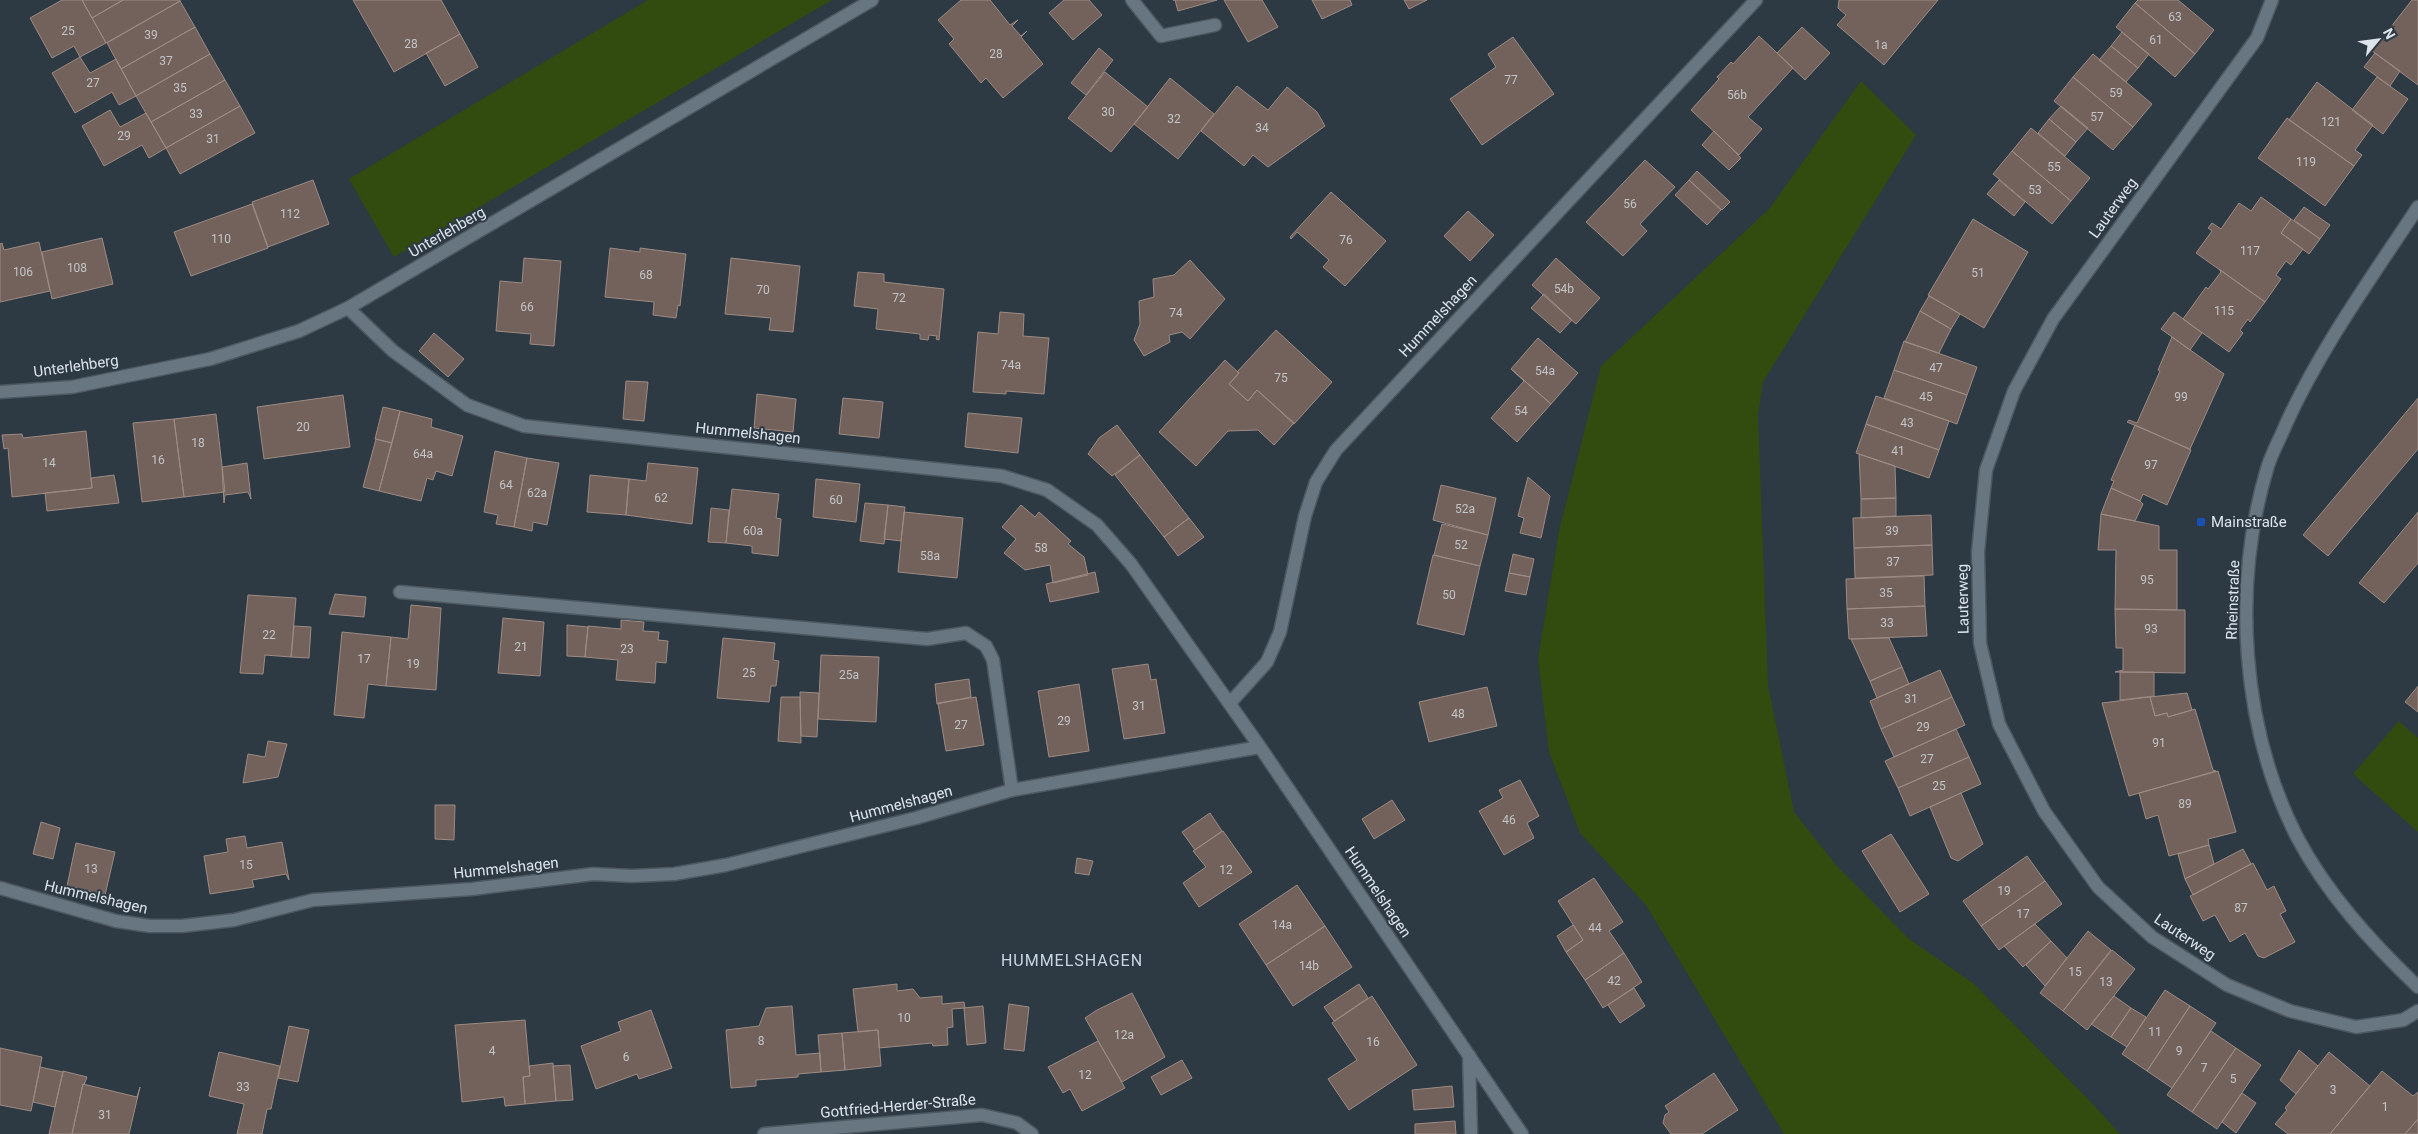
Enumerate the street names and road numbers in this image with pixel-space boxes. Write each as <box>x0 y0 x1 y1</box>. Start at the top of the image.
street label: Lauterweg <box>2085 174 2141 242</box>
street label: Unterlehberg <box>405 203 489 261</box>
street label: Hummelshagen <box>1395 271 1481 361</box>
street label: Unterlehberg <box>32 351 120 381</box>
street label: Hummelshagen <box>694 419 802 447</box>
street label: Rheinstraße <box>2223 560 2243 640</box>
street label: Lauterweg <box>1953 564 1973 634</box>
street label: Hummelshagen <box>848 782 954 826</box>
street label: Hummelshagen <box>1341 843 1415 941</box>
street label: Hummelshagen <box>452 854 560 882</box>
street label: Hummelshagen <box>42 876 150 918</box>
street label: Lauterweg <box>2151 910 2219 964</box>
street label: Gottfried-Herder-Straße <box>820 1090 977 1122</box>

